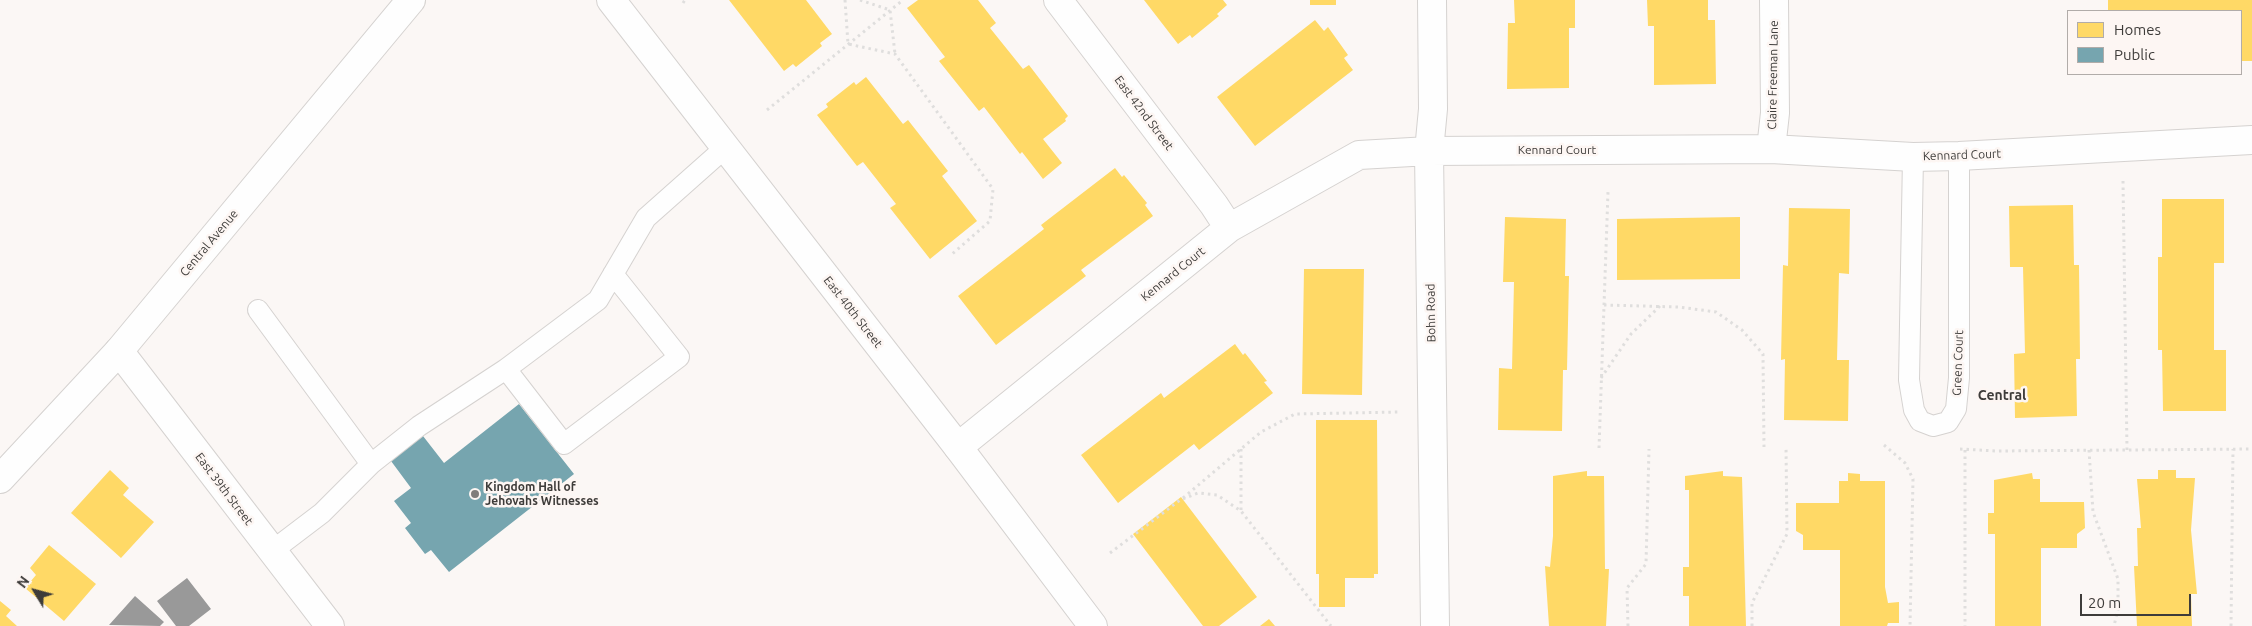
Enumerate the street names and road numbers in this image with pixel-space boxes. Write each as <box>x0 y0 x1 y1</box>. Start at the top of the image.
street label: Claire Freeman Lane <box>1765 20 1781 130</box>
street label: East 42nd Street <box>1111 73 1177 153</box>
street label: Kennard Court <box>1518 143 1596 157</box>
street label: Kennard Court <box>1923 146 2001 164</box>
street label: Central Avenue <box>177 207 241 279</box>
street label: Kennard Court <box>1138 244 1208 304</box>
street label: East 40th Street <box>821 273 885 351</box>
street label: Bohn Road <box>1423 284 1439 342</box>
street label: Green Court <box>1950 330 1966 396</box>
street label: East 39th Street <box>192 450 256 528</box>

